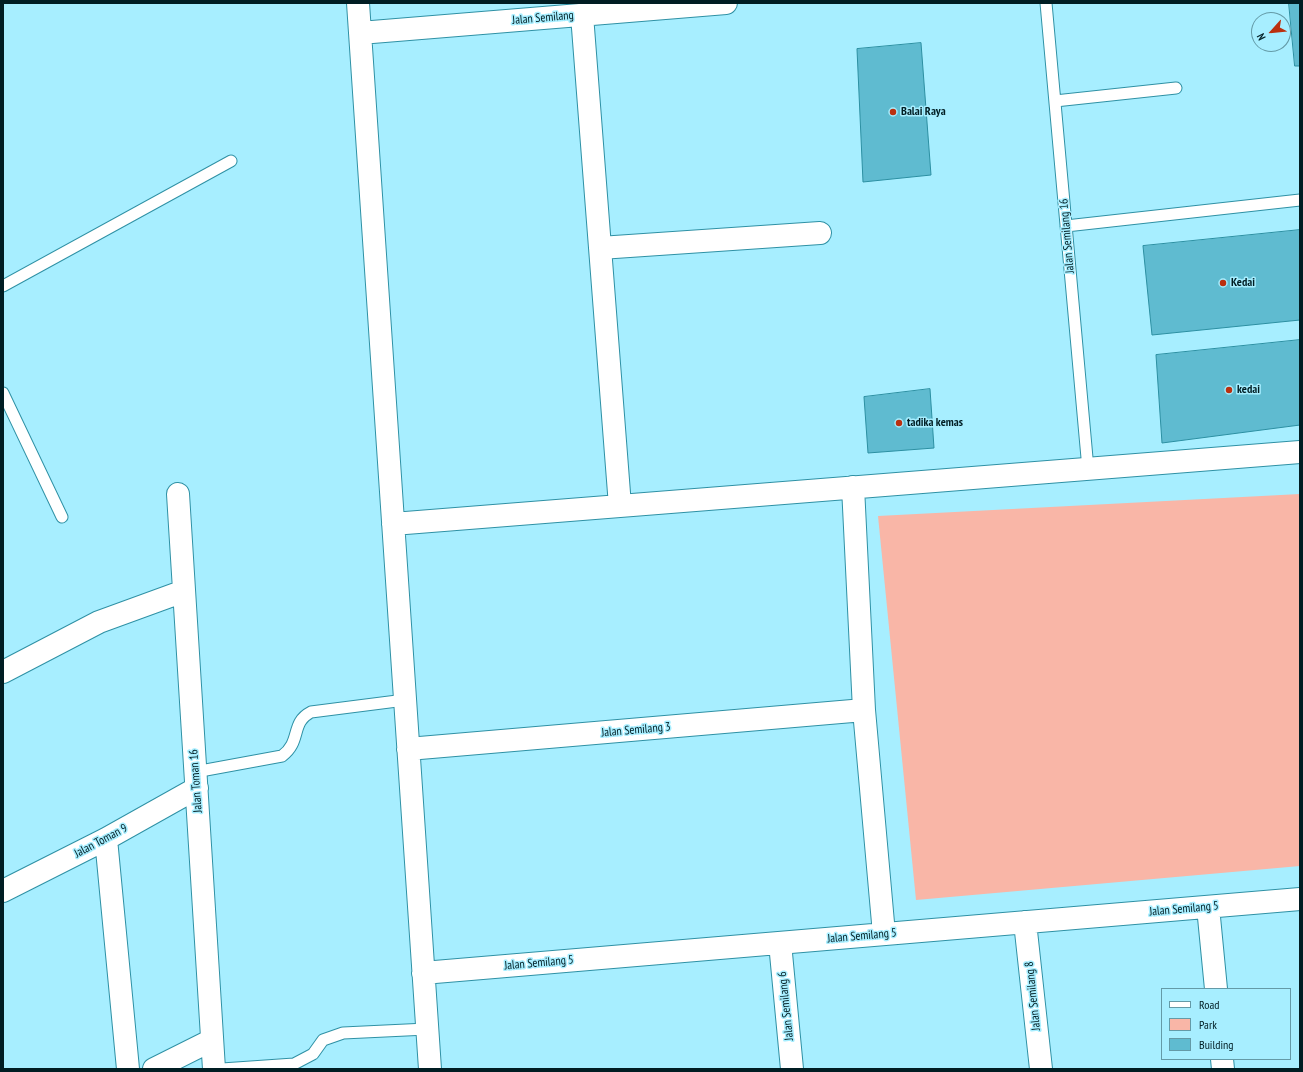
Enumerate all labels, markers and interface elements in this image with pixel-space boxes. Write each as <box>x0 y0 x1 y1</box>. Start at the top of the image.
street label: Jalan Semilang <box>512 8 574 28</box>
north arrow <box>1251 12 1291 52</box>
text: N <box>1254 31 1269 43</box>
place label: Balai Raya <box>901 105 946 119</box>
marker: Balai Raya <box>888 107 898 117</box>
street label: Jalan Semilang 16 <box>1057 198 1077 274</box>
place label: Kedai <box>1231 276 1255 290</box>
marker: Kedai <box>1218 278 1228 288</box>
place label: kedai <box>1237 383 1260 397</box>
marker: kedai <box>1224 385 1234 395</box>
place label: tadika kemas <box>907 416 963 430</box>
marker: tadika kemas <box>894 418 904 428</box>
street label: Jalan Semilang 3 <box>601 720 671 740</box>
street label: Jalan Toman 16 <box>187 749 205 813</box>
street label: Jalan Toman 9 <box>72 821 130 861</box>
street label: Jalan Semilang 5 <box>1149 899 1219 919</box>
street label: Jalan Semilang 5 <box>827 926 897 946</box>
street label: Jalan Semilang 5 <box>504 953 574 973</box>
street label: Jalan Semilang 8 <box>1022 961 1044 1031</box>
street label: Jalan Semilang 6 <box>775 971 797 1041</box>
legend <box>1161 988 1291 1060</box>
text: Road <box>1199 997 1219 1012</box>
text: Park <box>1199 1017 1217 1032</box>
text: Building <box>1199 1037 1234 1052</box>

